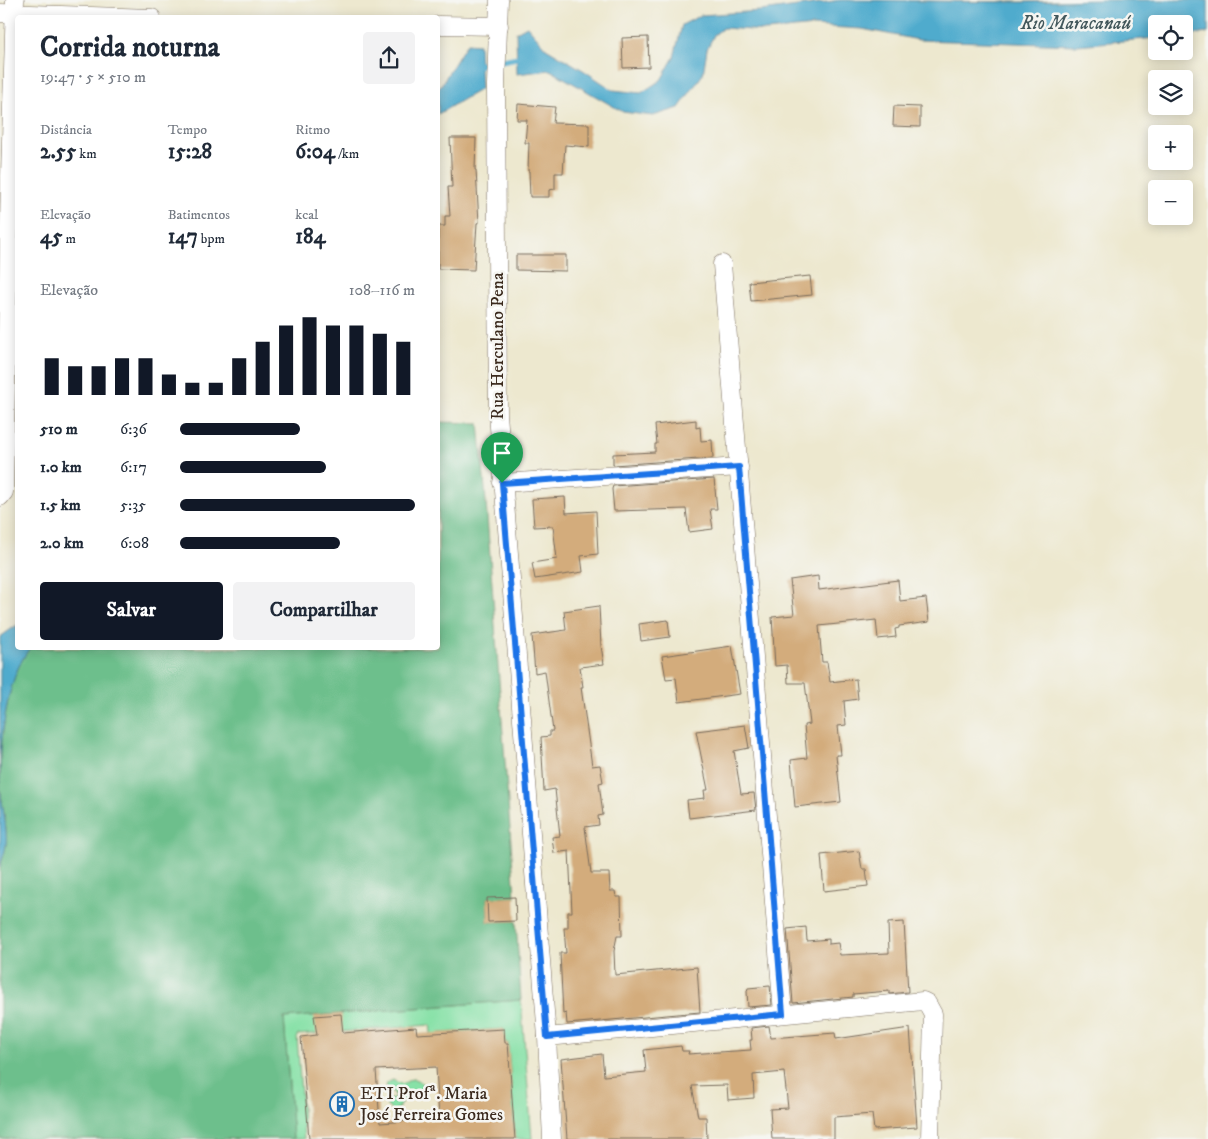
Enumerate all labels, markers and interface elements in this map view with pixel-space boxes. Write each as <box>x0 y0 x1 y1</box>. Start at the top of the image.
water label: Rio Maracanaú <box>1020 12 1132 35</box>
map controls <box>1148 15 1193 225</box>
button: locate <box>1148 15 1193 60</box>
text: Corrida noturna <box>40 30 220 65</box>
button: share <box>363 32 415 84</box>
text: 19:47 · 5 × 510 m <box>40 67 146 87</box>
button: layers <box>1148 70 1193 115</box>
text: Distância <box>40 121 92 139</box>
text: Tempo <box>168 121 207 139</box>
text: Ritmo <box>295 121 330 139</box>
button: + <box>1148 125 1193 170</box>
text: 2.55 <box>40 139 76 165</box>
text: 15:28 <box>168 139 212 165</box>
text: 6:04 <box>295 139 335 165</box>
text: km <box>76 145 97 163</box>
text: /km <box>335 145 359 163</box>
button: − <box>1148 180 1193 225</box>
text: Elevação <box>40 206 91 224</box>
text: Batimentos <box>168 206 230 224</box>
text: kcal <box>295 206 318 224</box>
text: 45 <box>40 224 62 250</box>
text: 147 <box>168 224 198 250</box>
text: 184 <box>295 224 326 250</box>
text: m <box>62 230 76 248</box>
text: bpm <box>198 230 225 248</box>
street label: Rua Herculano Pena <box>487 272 509 420</box>
text: Elevação <box>40 280 98 300</box>
text: 108–116 m <box>349 280 415 300</box>
text: 510 m <box>40 419 78 439</box>
text: 6:36 <box>120 419 147 439</box>
pin <box>481 432 523 483</box>
icon: arrive <box>488 439 516 467</box>
text: 1.0 km <box>40 457 82 477</box>
text: 6:17 <box>120 457 147 477</box>
text: 1.5 km <box>40 495 81 515</box>
text: 5:35 <box>120 495 146 515</box>
text: 2.0 km <box>40 533 84 553</box>
text: 6:08 <box>120 533 149 553</box>
button: Salvar <box>40 582 223 640</box>
button: Compartilhar <box>233 582 415 640</box>
place label: ETI Profª. Maria José Ferreira Gomes <box>358 1083 503 1126</box>
building icon: ETI Profª. Maria José Ferreira Gomes <box>329 1091 355 1117</box>

